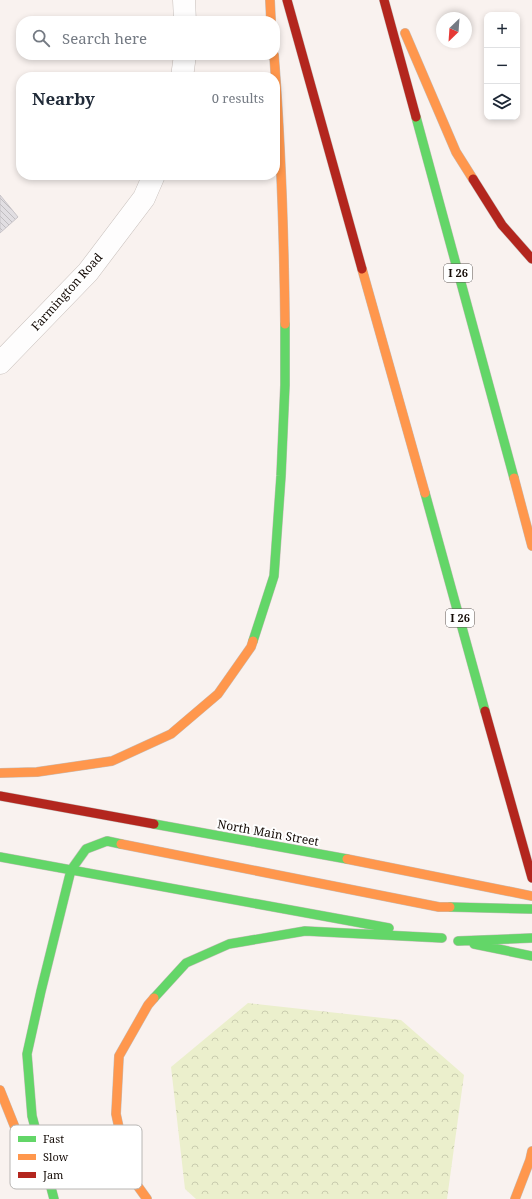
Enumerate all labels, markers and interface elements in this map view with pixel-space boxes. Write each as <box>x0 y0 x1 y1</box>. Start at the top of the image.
north arrow <box>436 12 472 48</box>
map controls <box>484 12 520 120</box>
button: + <box>484 12 520 48</box>
search box <box>16 16 280 60</box>
icon: search <box>30 27 52 49</box>
text: Search here <box>62 28 147 48</box>
button: − <box>484 48 520 84</box>
button: layers <box>484 84 520 120</box>
text: Nearby <box>32 87 95 110</box>
text: 0 results <box>212 89 264 107</box>
street label: Farmington Road <box>27 249 107 334</box>
road number: I 26 <box>444 264 472 282</box>
road number: I 26 <box>446 609 474 627</box>
street label: North Main Street <box>216 815 320 850</box>
legend <box>10 1125 142 1189</box>
text: Fast <box>43 1131 64 1146</box>
text: Slow <box>43 1149 69 1164</box>
text: Jam <box>42 1167 64 1182</box>

